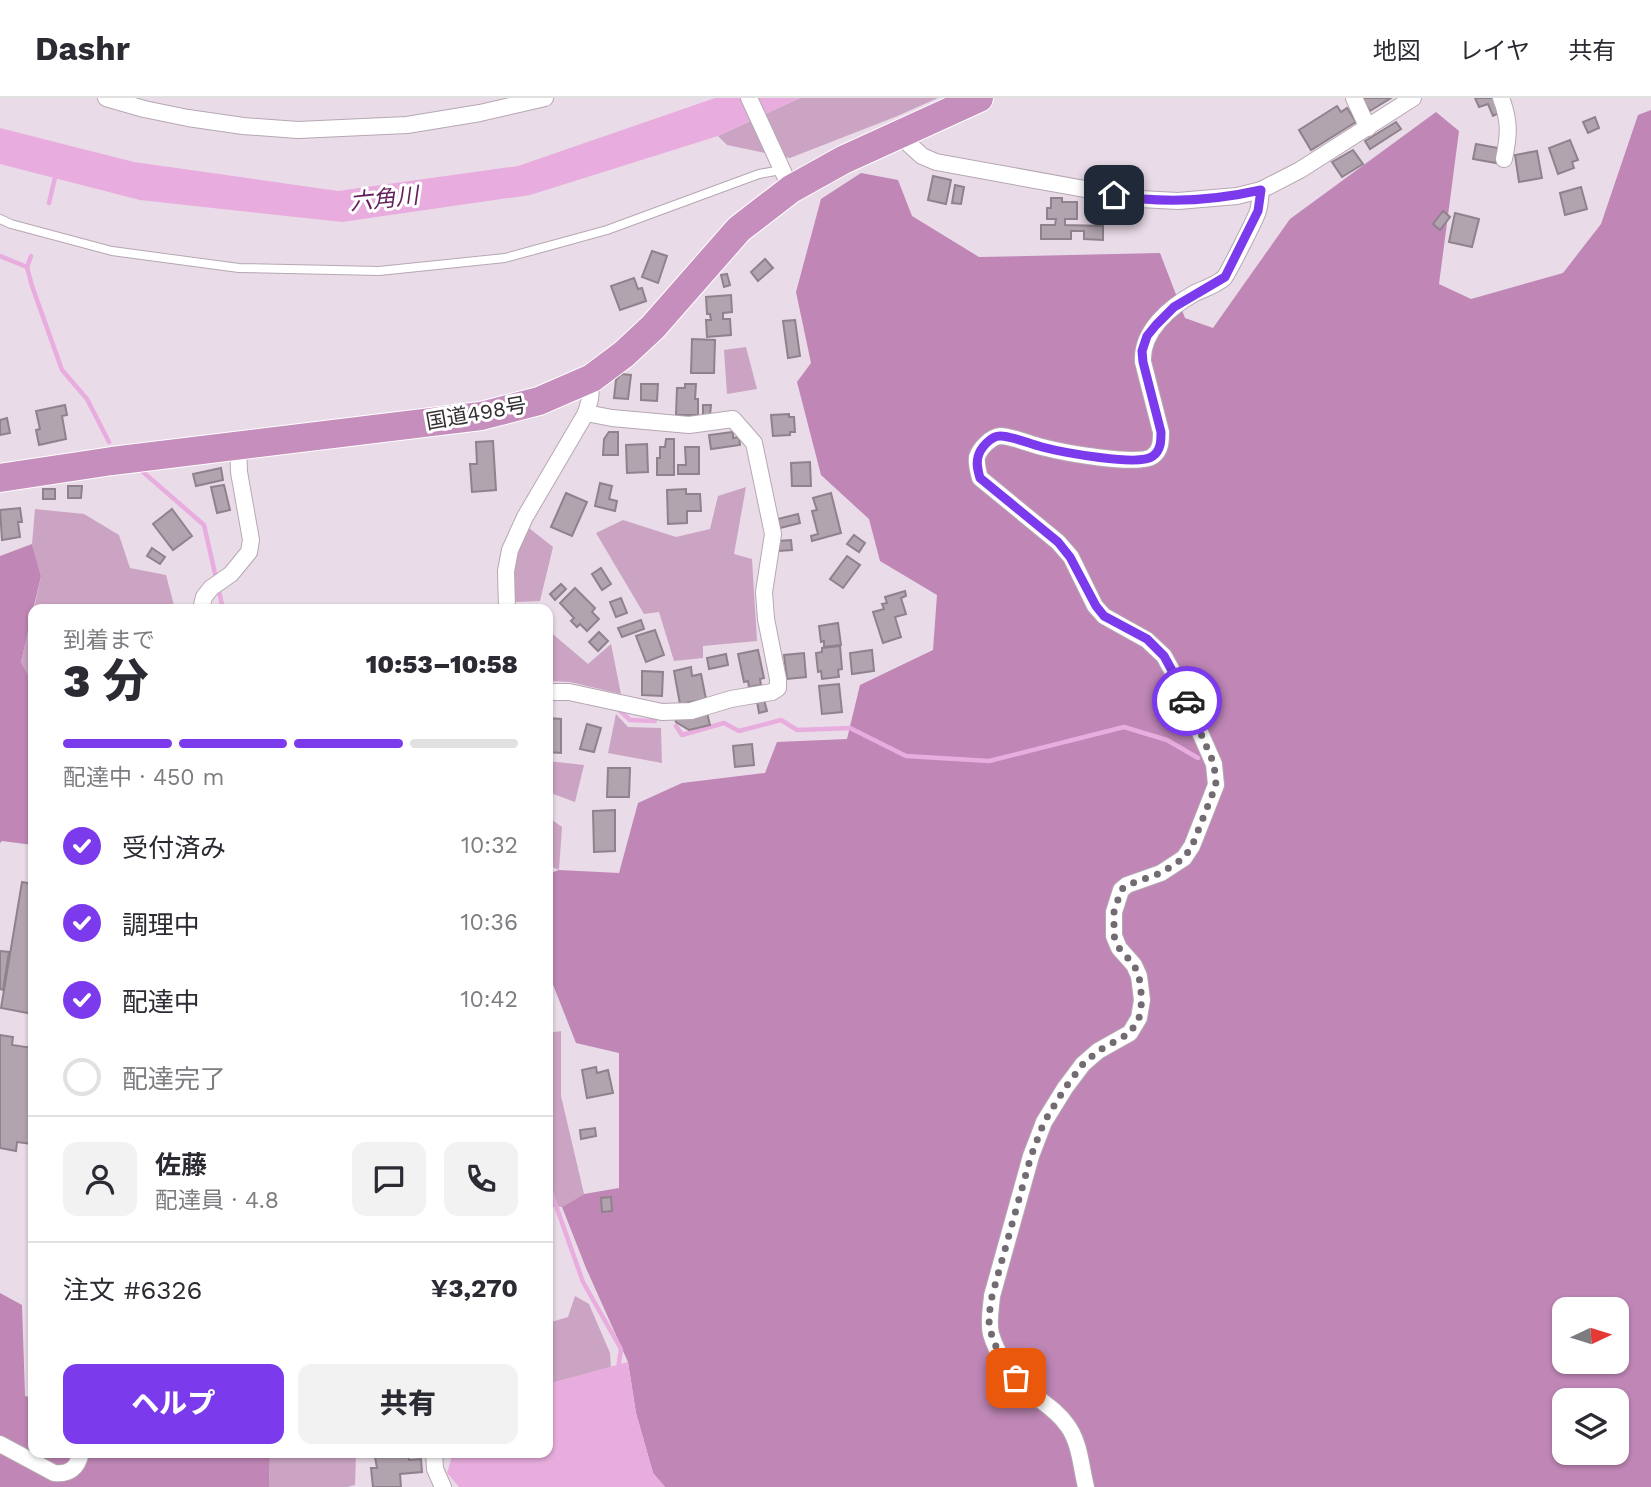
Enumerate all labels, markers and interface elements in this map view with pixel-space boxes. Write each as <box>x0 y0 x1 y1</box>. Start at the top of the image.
text: Dashr <box>35 29 130 68</box>
text: 地図 <box>1373 37 1421 65</box>
text: レイヤ <box>1459 37 1530 65</box>
text: 共有 <box>1568 37 1616 65</box>
pin <box>1084 165 1144 225</box>
icon: home <box>1095 176 1133 214</box>
water label: 六角川 <box>348 182 423 216</box>
street label: 国道498号 <box>424 392 528 434</box>
text: 到着まで <box>63 627 155 654</box>
text: 10:53–10:58 <box>366 649 518 679</box>
text: 3 分 <box>63 654 149 708</box>
courier <box>1152 666 1222 736</box>
icon: car <box>1168 682 1206 720</box>
text: 配達中 · 450 m <box>63 764 224 791</box>
icon: check <box>63 827 101 865</box>
text: 10:32 <box>461 832 518 859</box>
text: 受付済み <box>122 833 226 863</box>
icon: check <box>63 904 101 942</box>
text: 10:36 <box>461 909 518 936</box>
text: 調理中 <box>122 910 200 940</box>
icon: check <box>63 981 101 1019</box>
text: 10:42 <box>460 986 518 1013</box>
text: 配達中 <box>122 987 200 1017</box>
text: 配達完了 <box>122 1064 226 1094</box>
button: person <box>63 1142 137 1216</box>
button: chat <box>352 1142 426 1216</box>
button: phone <box>444 1142 518 1216</box>
text: 佐藤 <box>155 1150 207 1180</box>
text: 配達員 · 4.8 <box>155 1187 279 1214</box>
text: ¥3,270 <box>431 1273 518 1303</box>
text: 注文 #6326 <box>63 1275 202 1305</box>
north arrow <box>1552 1297 1629 1374</box>
map controls <box>1552 1297 1629 1465</box>
pin <box>986 1348 1046 1408</box>
icon: bag <box>997 1359 1035 1397</box>
button: ヘルプ <box>63 1364 284 1444</box>
button: 共有 <box>298 1364 518 1444</box>
button: layers <box>1552 1388 1629 1465</box>

